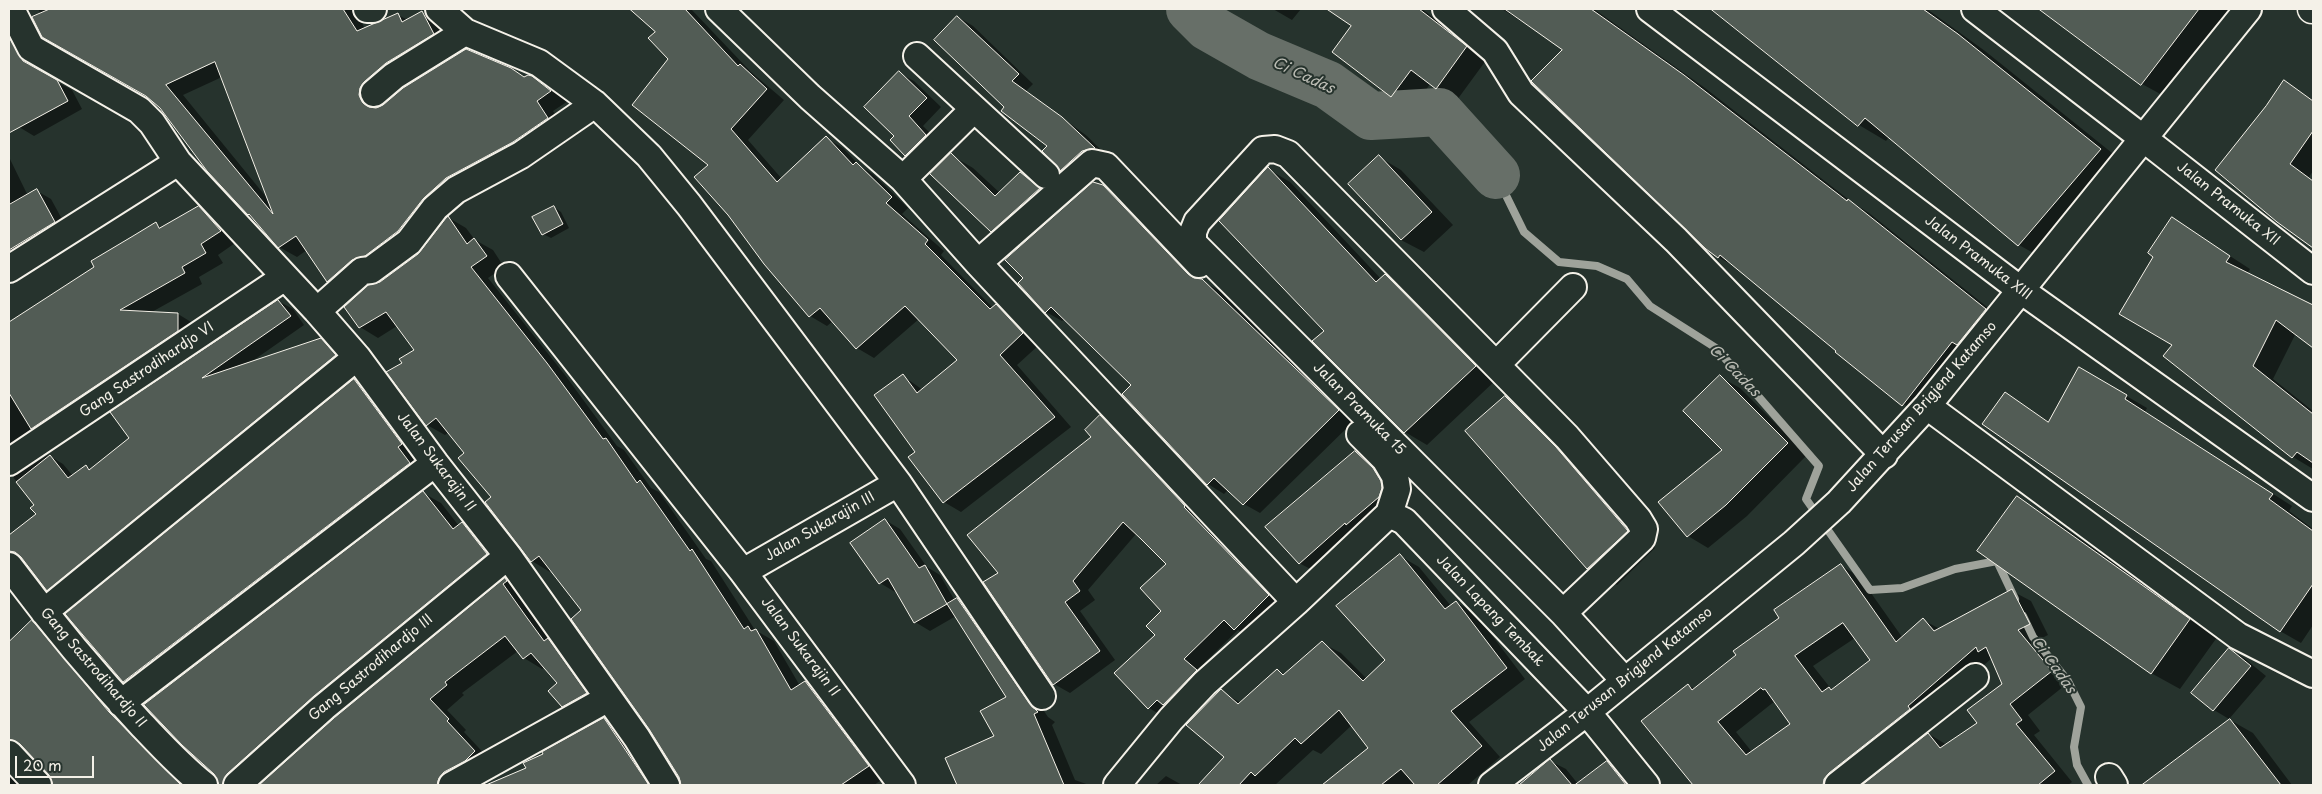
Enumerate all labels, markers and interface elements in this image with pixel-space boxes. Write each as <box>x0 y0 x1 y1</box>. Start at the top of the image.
water label: Ci Cadas <box>1269 54 1337 98</box>
street label: Jalan Pramuka XII <box>2173 159 2283 249</box>
street label: Jalan Pramuka XIII <box>1921 212 2035 304</box>
street label: Jalan Terusan Brigjend Katamso <box>1843 318 2001 496</box>
street label: Gang Sastrodihardjo VI <box>77 319 217 421</box>
water label: Ci Cadas <box>1705 341 1763 401</box>
street label: Jalan Pramuka 15 <box>1309 359 1409 459</box>
street label: Jalan Sukarajin II <box>393 409 479 515</box>
street label: Jalan Sukarajin III <box>762 489 878 565</box>
street label: Jalan Lapang Tembak <box>1432 552 1548 670</box>
street label: Jalan Sukarajin II <box>757 594 843 700</box>
street label: Jalan Terusan Brigjend Katamso <box>1534 604 1716 756</box>
street label: Gang Sastrodihardjo II <box>36 605 150 731</box>
street label: Gang Sastrodihardjo III <box>306 611 436 725</box>
water label: Ci Cadas <box>2027 633 2079 697</box>
scale bar <box>18 746 96 778</box>
text: 20 m <box>23 753 62 776</box>

